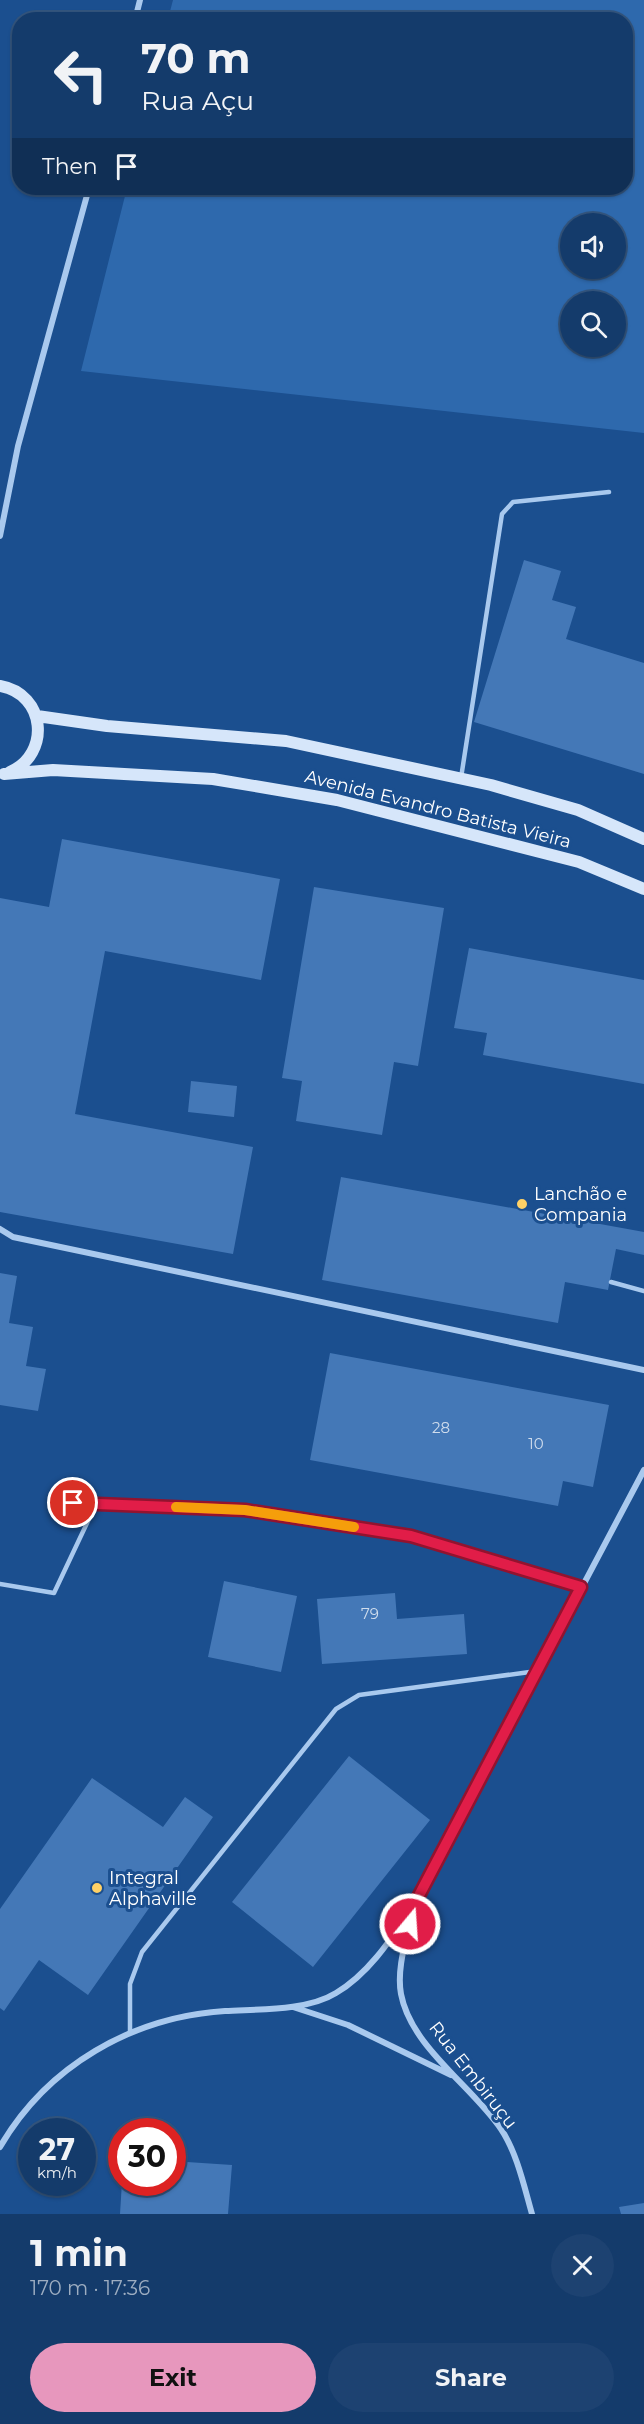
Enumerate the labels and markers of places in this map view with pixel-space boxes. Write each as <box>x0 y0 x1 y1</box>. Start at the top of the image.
place label: Lanchão e Compania <box>534 1183 627 1226</box>
marker: Lanchão e Compania <box>515 1197 529 1211</box>
pin <box>47 1477 98 1528</box>
place label: Integral Alphaville <box>109 1867 197 1910</box>
marker: Integral Alphaville <box>90 1881 104 1895</box>

